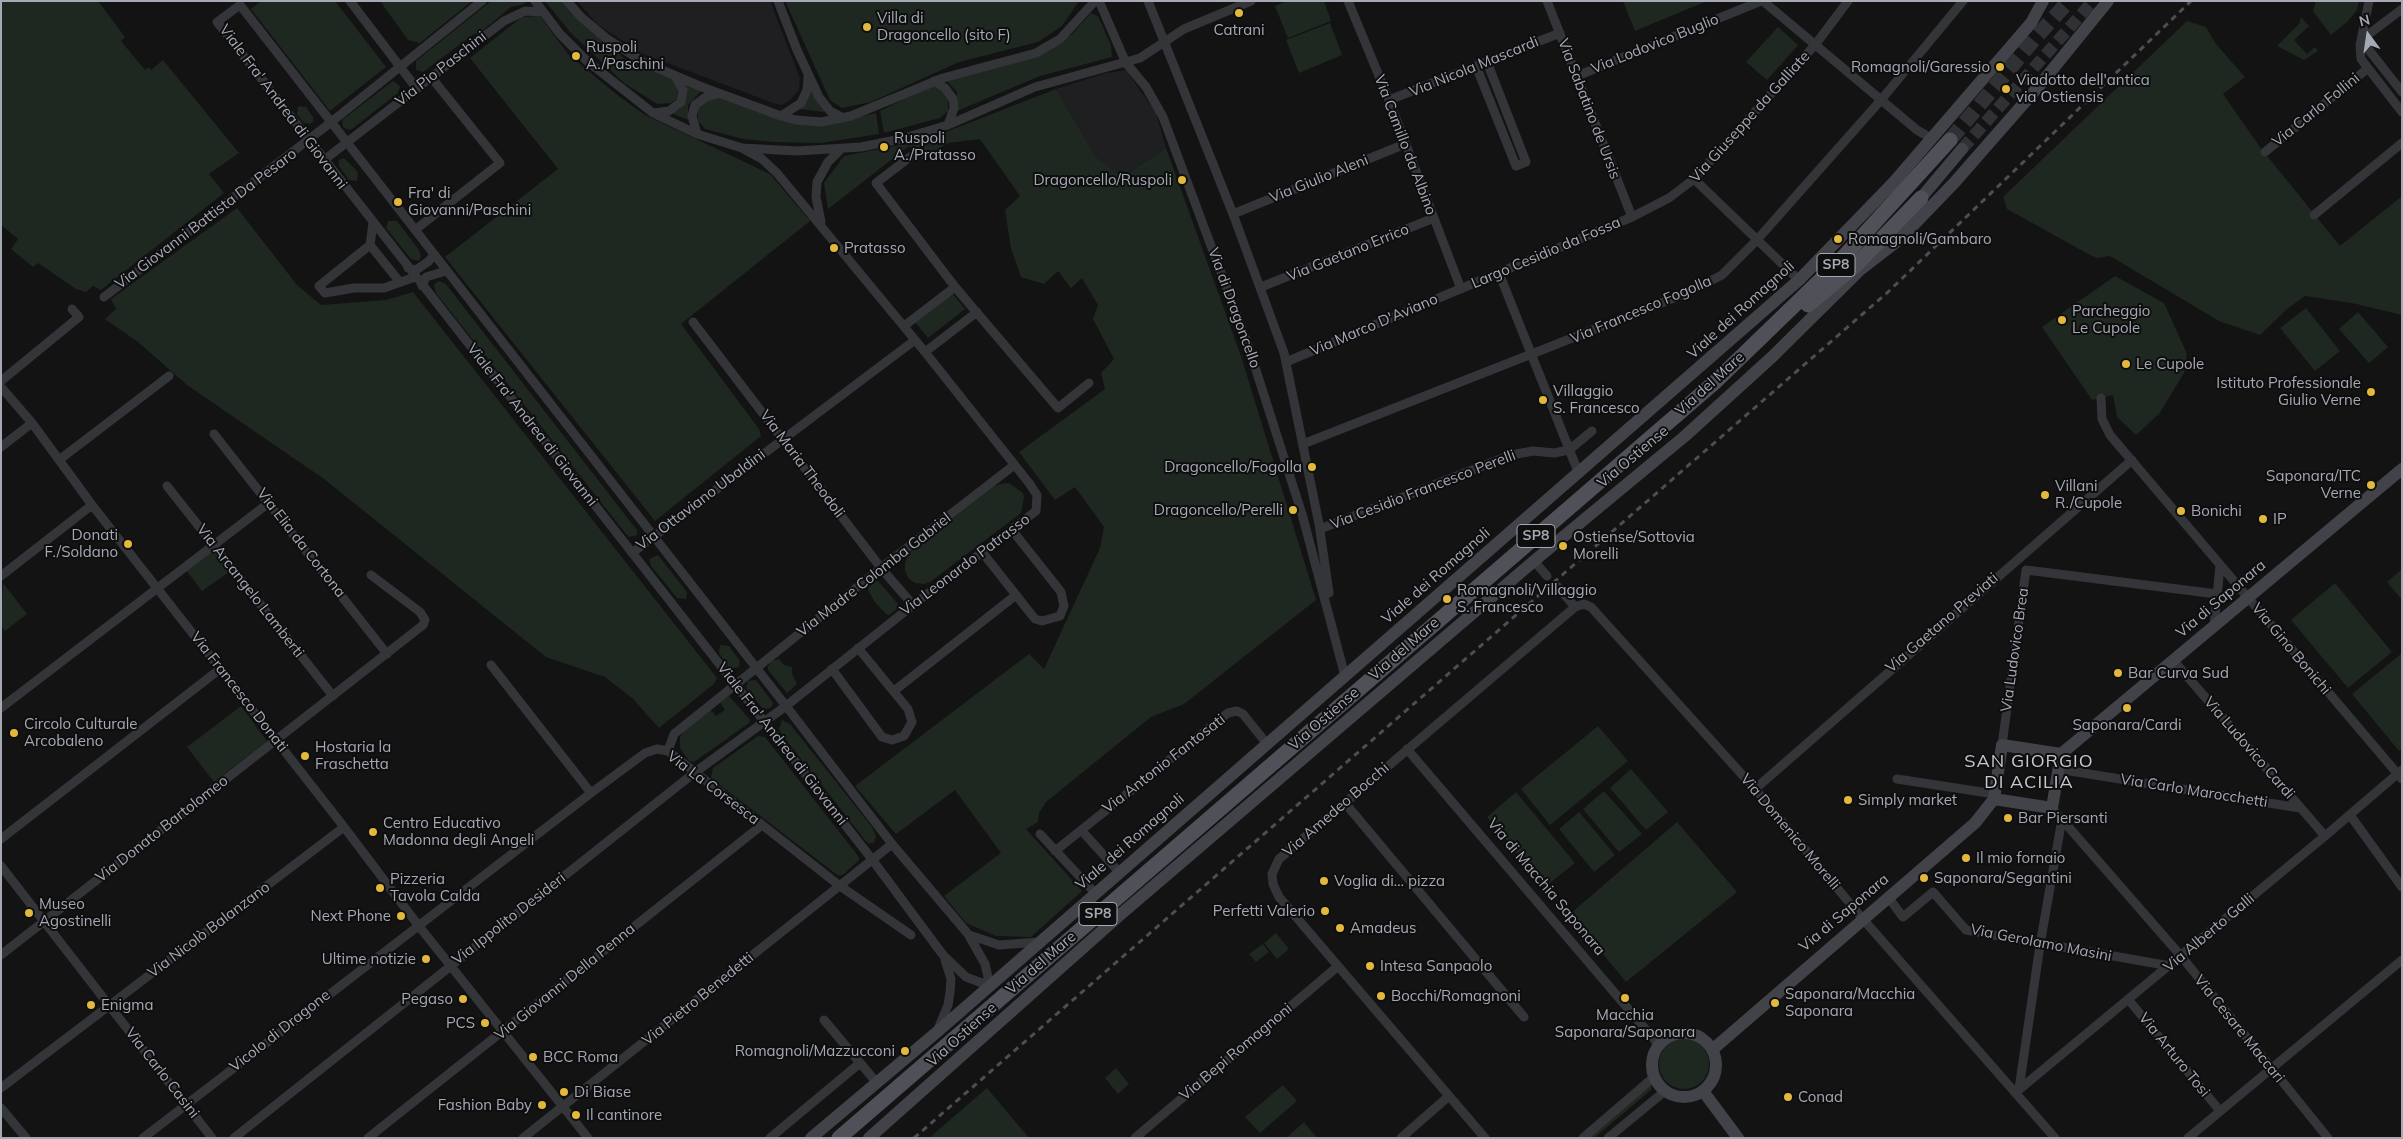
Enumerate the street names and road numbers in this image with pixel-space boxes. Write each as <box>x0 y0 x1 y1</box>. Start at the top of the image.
street label: Via Lodovico Buglio <box>1589 10 1721 78</box>
street label: Viale Fra' Andrea di Giovanni <box>215 21 351 193</box>
street label: Via Pio Paschini <box>392 28 490 110</box>
street label: Via Nicola Mascardi <box>1407 33 1541 101</box>
street label: Via Sabatino de Ursis <box>1554 36 1624 182</box>
street label: Via Giuseppe da Galliate <box>1686 48 1814 186</box>
street label: Via Carlo Follini <box>2269 69 2363 151</box>
street label: Via Camillo da Albino <box>1370 72 1440 218</box>
street label: Via Giovanni Battista Da Pesaro <box>112 145 300 293</box>
street label: Via Giulio Aleni <box>1267 151 1371 207</box>
street label: Largo Cesidio da Fossa <box>1469 213 1623 293</box>
street label: Via Gaetano Errico <box>1284 220 1412 286</box>
street label: Via di Dragoncello <box>1204 245 1264 371</box>
road number: SP8 <box>1817 254 1855 276</box>
street label: Viale dei Romagnoli <box>1684 257 1798 363</box>
street label: Via Francesco Fogolla <box>1568 272 1714 348</box>
street label: Via Marco D'Aviano <box>1307 290 1441 360</box>
street label: Viale Fra' Andrea di Giovanni <box>463 340 601 510</box>
street label: Via del Mare <box>1672 348 1748 420</box>
street label: Via Maria Theodoli <box>756 407 848 521</box>
street label: Via Ostiense <box>1594 422 1672 492</box>
street label: Via Ottaviano Ubaldini <box>633 446 769 554</box>
street label: Via Cesidio Francesco Perelli <box>1328 446 1518 534</box>
street label: Via Elia da Cortona <box>253 485 349 601</box>
street label: Via Madre Colomba Gabriel <box>793 509 955 641</box>
street label: Via Leonardo Patrasso <box>897 510 1033 620</box>
street label: Via Arcangelo Lamberti <box>192 521 308 661</box>
street label: Viale dei Romagnoli <box>1378 524 1494 628</box>
road number: SP8 <box>1517 524 1555 548</box>
street label: Via di Saponara <box>2173 556 2269 642</box>
street label: Via Gaetano Previati <box>1882 569 2002 677</box>
street label: Via Ludovico Brea <box>1997 587 2033 713</box>
street label: Via Gino Bonichi <box>2248 600 2334 698</box>
street label: Via del Mare <box>1365 614 1443 684</box>
street label: Via Francesco Donati <box>187 628 291 756</box>
street label: Viale Fra' Andrea di Giovanni <box>713 659 851 829</box>
street label: Via Ostiense <box>1285 684 1363 754</box>
street label: Via Ludovico Cardi <box>2200 693 2298 803</box>
street label: Via Antonio Fantosati <box>1099 711 1229 817</box>
street label: Via La Corsesca <box>663 747 763 829</box>
street label: Via Amedeo Bocchi <box>1279 759 1393 861</box>
street label: Via Domenico Morelli <box>1736 770 1844 894</box>
street label: Via Carlo Marocchetti <box>2119 770 2269 812</box>
street label: Via Donato Bartolomeo <box>92 772 232 886</box>
street label: Viale dei Romagnoli <box>1072 790 1188 894</box>
street label: Via di Macchia Saponara <box>1483 815 1609 959</box>
street label: Via Ippolito Desideri <box>449 869 569 969</box>
street label: Via di Saponara <box>1796 870 1892 956</box>
street label: Via Nicolò Balanzano <box>144 878 274 982</box>
street label: Via Alberto Galli <box>2160 890 2258 976</box>
road number: SP8 <box>1079 902 1117 926</box>
street label: Via Giovanni Della Penna <box>491 920 639 1044</box>
street label: Via Gerolamo Masini <box>1969 920 2113 966</box>
street label: Via del Mare <box>1002 928 1080 998</box>
street label: Via Pietro Benedetti <box>639 949 757 1049</box>
street label: Via Cesare Maccari <box>2190 972 2288 1086</box>
street label: Vicolo di Dragone <box>226 986 334 1076</box>
street label: Via Ostiense <box>924 999 1000 1071</box>
street label: Via Bepi Romagnoni <box>1176 1000 1296 1104</box>
street label: Via Arturo Tosi <box>2135 1009 2213 1101</box>
street label: Via Carlo Casini <box>121 1024 203 1122</box>

